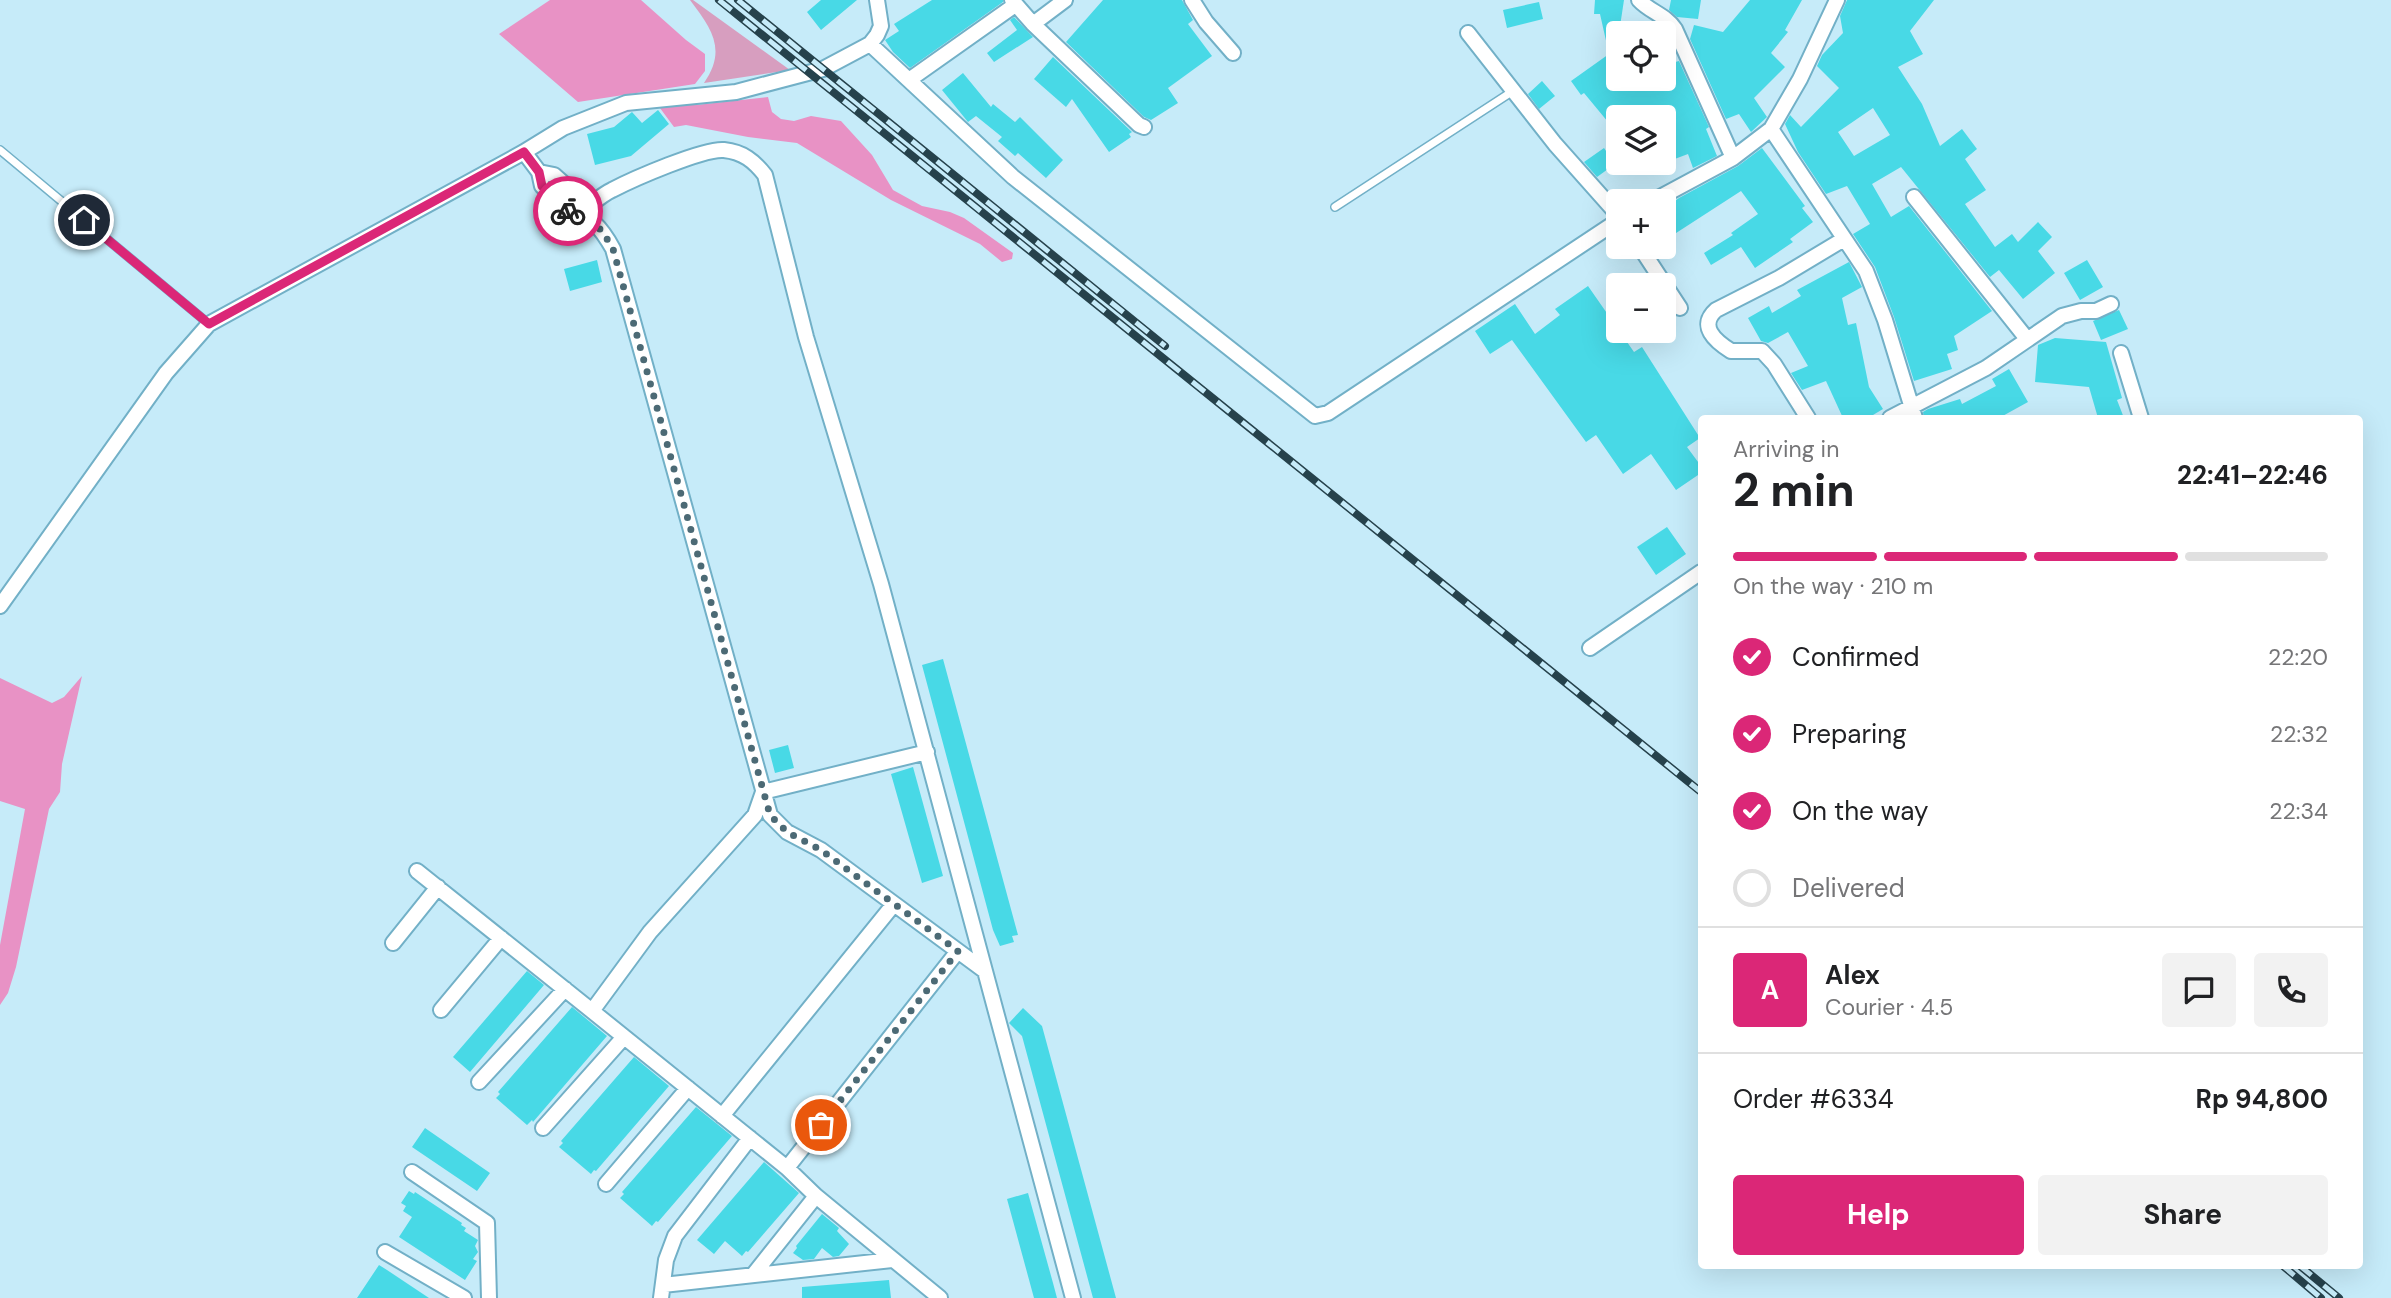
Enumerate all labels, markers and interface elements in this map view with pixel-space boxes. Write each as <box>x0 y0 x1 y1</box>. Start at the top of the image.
map controls <box>1606 21 1676 343</box>
button: locate <box>1606 21 1676 91</box>
button: layers <box>1606 105 1676 175</box>
courier <box>533 176 603 246</box>
button: + <box>1606 189 1676 259</box>
pin <box>54 190 114 250</box>
icon: bike <box>549 192 587 230</box>
icon: home <box>65 201 103 239</box>
button: − <box>1606 273 1676 343</box>
text: Arriving in <box>1733 434 1839 464</box>
text: 22:41–22:46 <box>2177 458 2328 492</box>
text: 2 min <box>1733 460 1855 520</box>
text: On the way · 210 m <box>1733 571 1933 601</box>
icon: check <box>1733 638 1771 676</box>
text: Confirmed <box>1792 640 1919 674</box>
text: 22:20 <box>2268 642 2328 672</box>
icon: check <box>1733 715 1771 753</box>
text: Preparing <box>1792 717 1907 751</box>
text: 22:32 <box>2270 719 2328 749</box>
icon: check <box>1733 792 1771 830</box>
text: On the way <box>1792 794 1928 828</box>
text: 22:34 <box>2269 796 2328 826</box>
text: Delivered <box>1792 871 1905 905</box>
button: chat <box>2162 953 2236 1027</box>
button: phone <box>2254 953 2328 1027</box>
text: Alex <box>1825 958 1880 992</box>
text: A <box>1761 973 1779 1007</box>
text: Courier · 4.5 <box>1825 992 1953 1022</box>
text: Order #6334 <box>1733 1082 1894 1116</box>
text: Rp 94,800 <box>2196 1082 2328 1116</box>
pin <box>791 1095 851 1155</box>
icon: bag <box>802 1106 840 1144</box>
button: Help <box>1733 1175 2024 1255</box>
button: Share <box>2038 1175 2328 1255</box>

